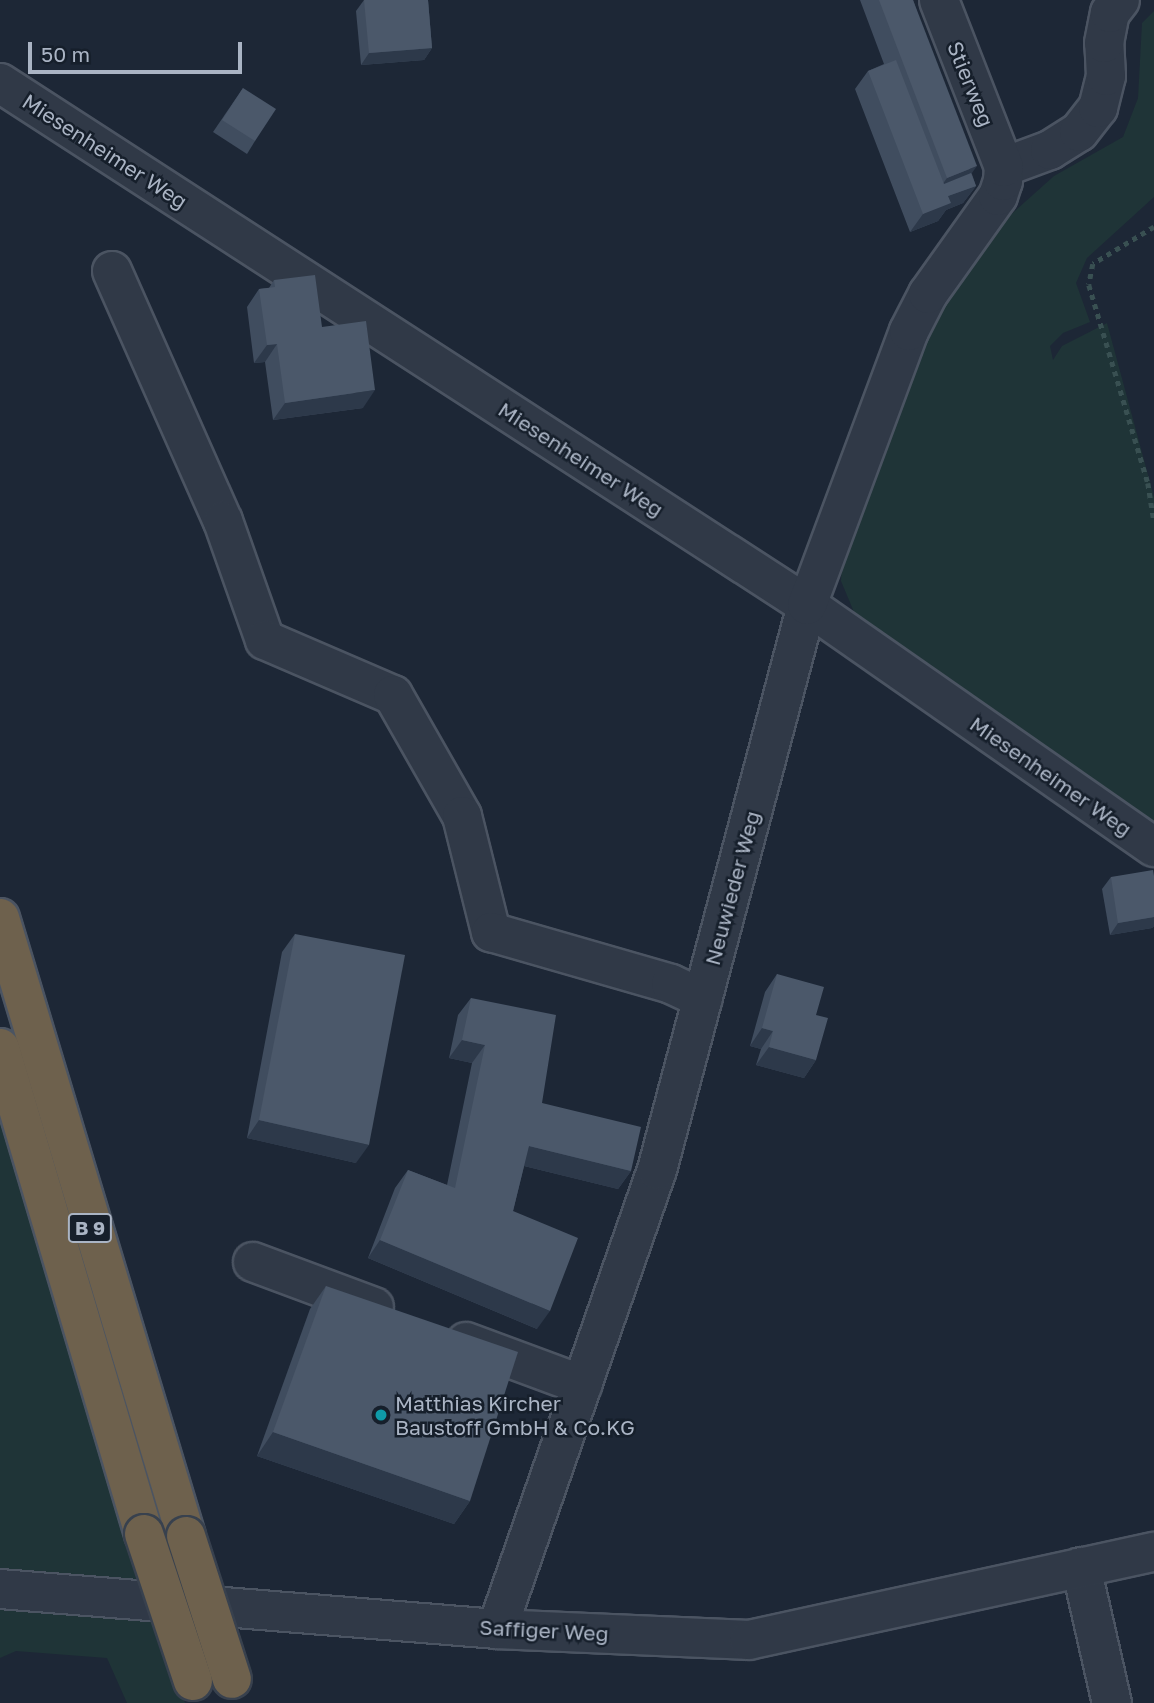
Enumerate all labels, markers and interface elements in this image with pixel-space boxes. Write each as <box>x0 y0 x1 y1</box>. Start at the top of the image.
scale bar <box>32 28 245 72</box>
street label: Stierweg <box>943 38 999 130</box>
text: 50 m <box>41 41 90 67</box>
street label: Miesenheimer Weg <box>18 88 192 214</box>
street label: Miesenheimer Weg <box>494 396 668 522</box>
street label: Miesenheimer Weg <box>965 711 1137 841</box>
street label: Neuwieder Weg <box>699 808 765 968</box>
road number: B 9 <box>67 1212 113 1244</box>
place label: Matthias Kircher Baustoff GmbH & Co.KG <box>395 1390 635 1440</box>
marker: Matthias Kircher Baustoff GmbH & Co.KG <box>373 1407 389 1423</box>
street label: Saffiger Weg <box>479 1614 609 1646</box>

